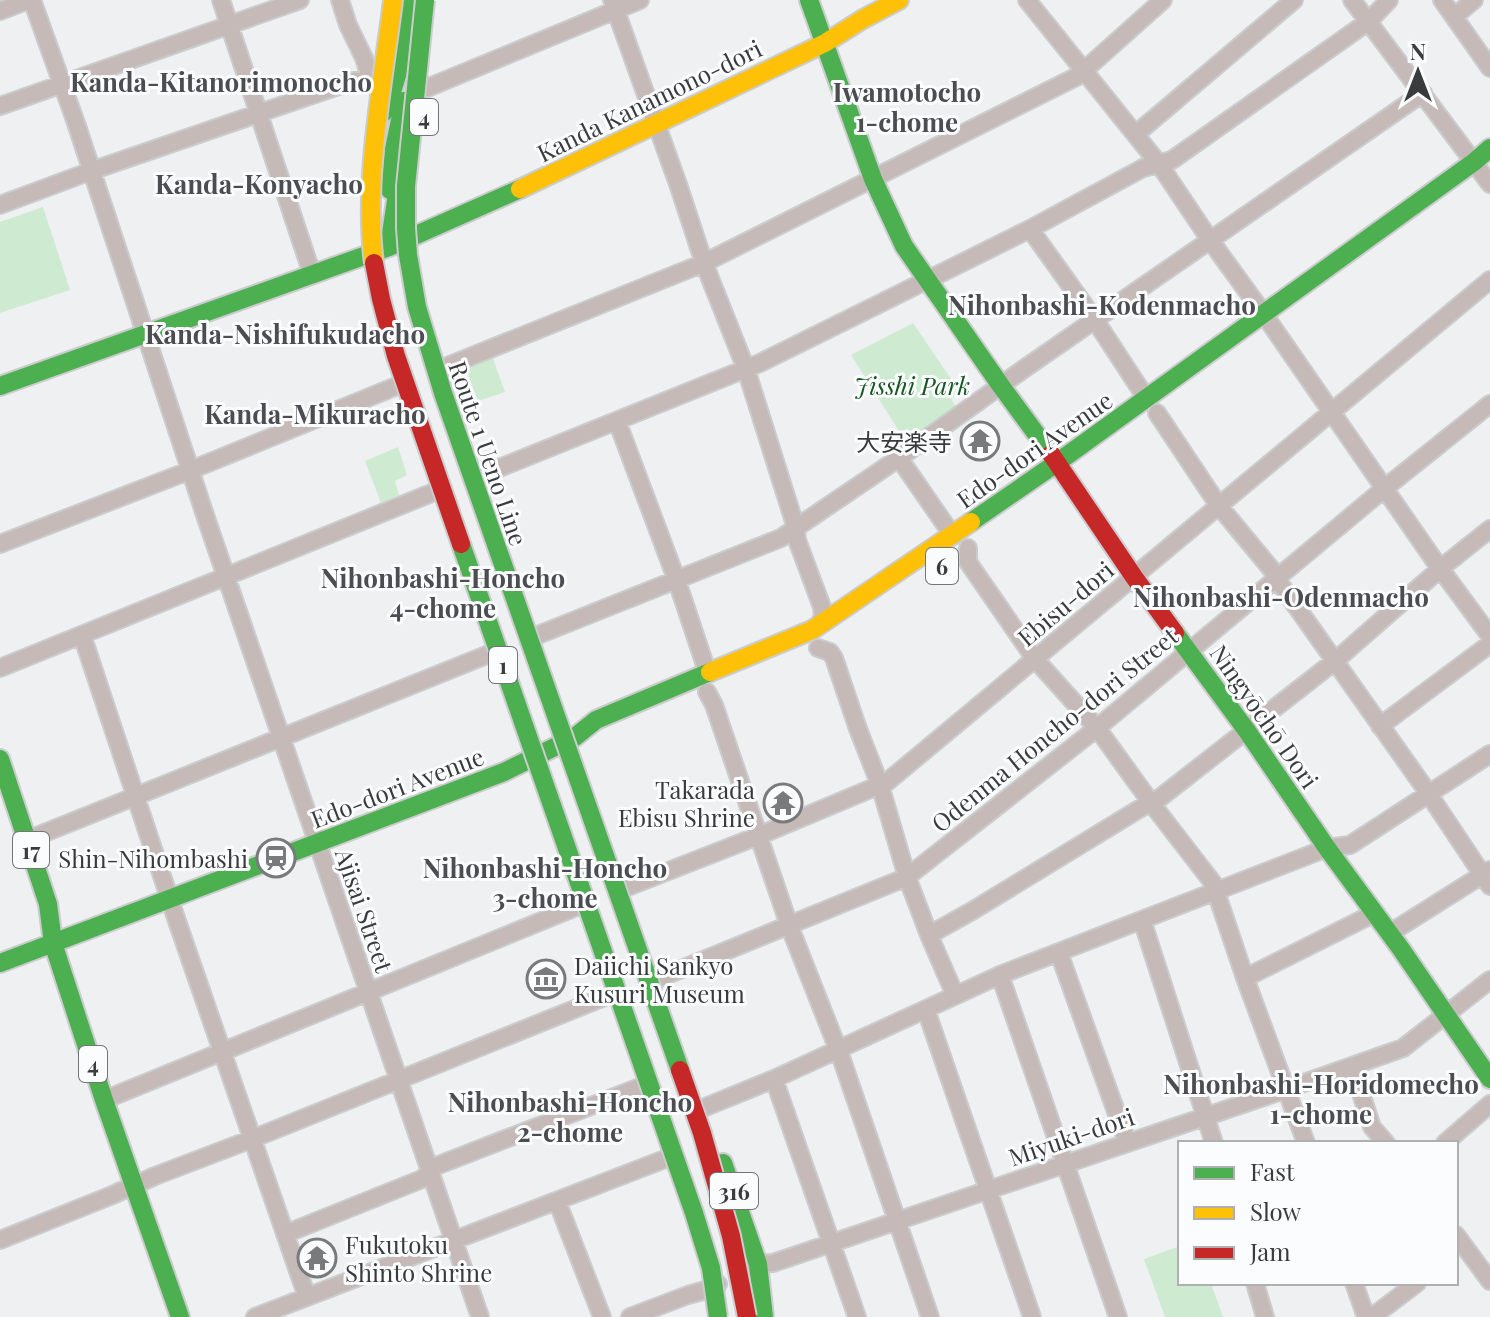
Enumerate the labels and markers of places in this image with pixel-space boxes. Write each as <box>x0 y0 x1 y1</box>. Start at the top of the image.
temple icon: 大安楽寺 <box>959 420 1001 462</box>
place label: 大安楽寺 <box>856 425 952 457</box>
place label: Takarada Ebisu Shrine <box>618 773 755 833</box>
temple icon: Takarada Ebisu Shrine <box>762 782 804 824</box>
station icon: Shin-Nihombashi <box>255 837 297 879</box>
place label: Shin-Nihombashi <box>58 842 248 874</box>
place label: Daiichi Sankyo Kusuri Museum <box>574 949 745 1009</box>
museum icon: Daiichi Sankyo Kusuri Museum <box>525 958 567 1000</box>
place label: Fukutoku Shinto Shrine <box>345 1228 492 1288</box>
temple icon: Fukutoku Shinto Shrine <box>296 1237 338 1279</box>

